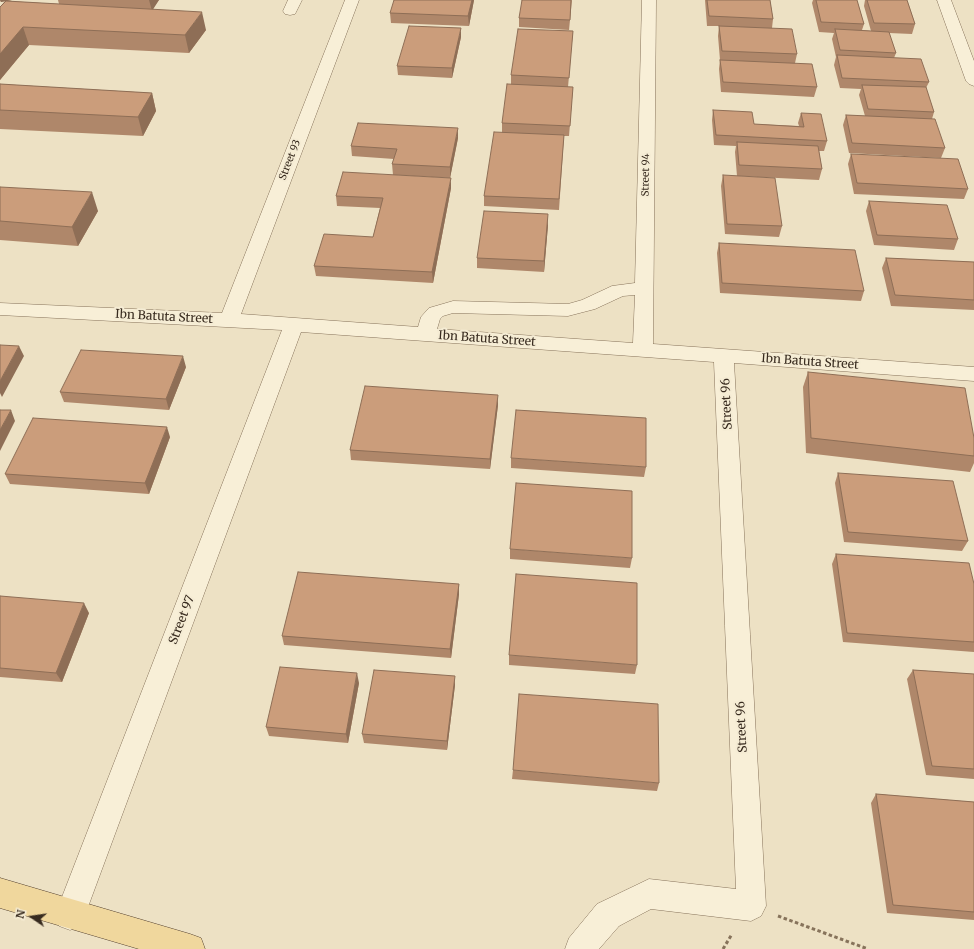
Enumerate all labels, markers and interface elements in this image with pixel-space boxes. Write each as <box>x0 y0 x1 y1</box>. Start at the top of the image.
street label: Street 93 <box>277 138 303 182</box>
street label: Street 94 <box>640 153 652 197</box>
street label: Ibn Batuta Street <box>115 307 213 327</box>
street label: Ibn Batuta Street <box>438 328 536 350</box>
street label: Ibn Batuta Street <box>761 351 859 373</box>
street label: Street 96 <box>718 378 736 430</box>
street label: Street 97 <box>166 594 198 646</box>
street label: Street 96 <box>733 701 751 753</box>
north arrow <box>12 897 52 937</box>
text: N <box>13 908 28 920</box>

